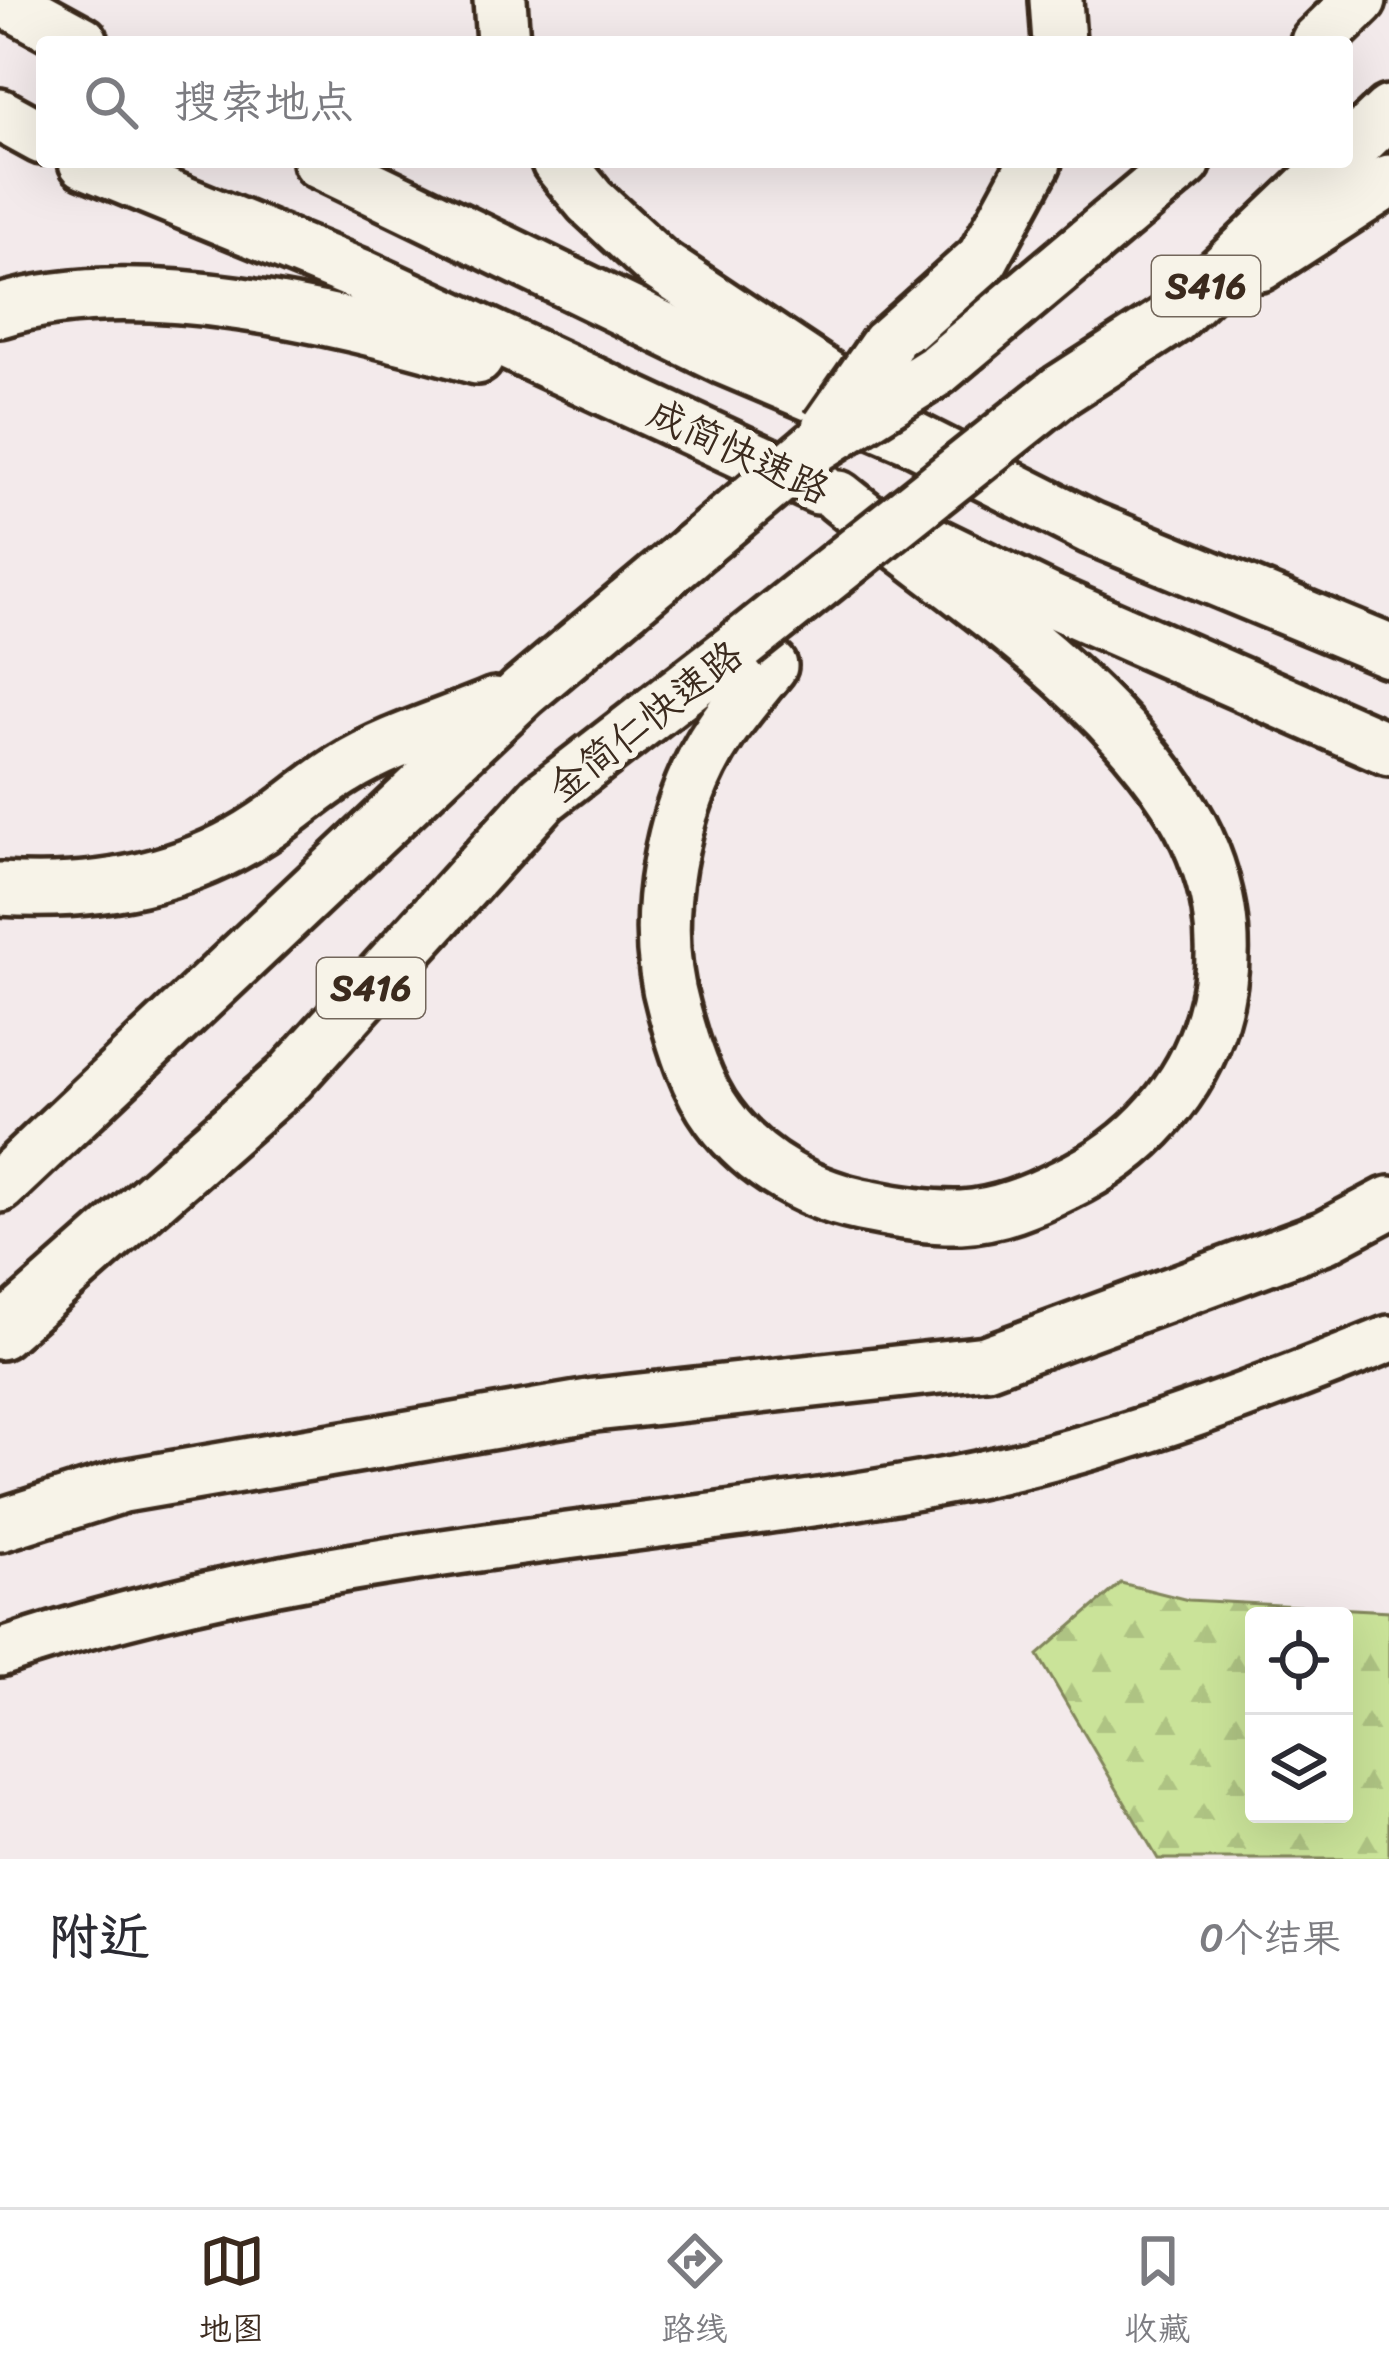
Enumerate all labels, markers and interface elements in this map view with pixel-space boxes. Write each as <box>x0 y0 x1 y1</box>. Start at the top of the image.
search box <box>36 36 1353 168</box>
text: 搜索地点 <box>174 62 354 142</box>
icon: search <box>78 69 144 135</box>
road number: S416 <box>1152 256 1260 316</box>
street label: 成简快速路 <box>636 379 842 523</box>
street label: 金简仁快速路 <box>532 622 758 820</box>
road number: S416 <box>317 958 425 1018</box>
map controls <box>1245 1607 1353 1823</box>
button: locate <box>1245 1607 1353 1715</box>
button: layers <box>1245 1715 1353 1823</box>
text: 附近 <box>48 1892 150 1982</box>
text: 0个结果 <box>1199 1903 1341 1972</box>
tab: 地图 <box>199 2228 265 2358</box>
tab: 路线 <box>662 2228 728 2358</box>
tab: 收藏 <box>1125 2228 1191 2358</box>

